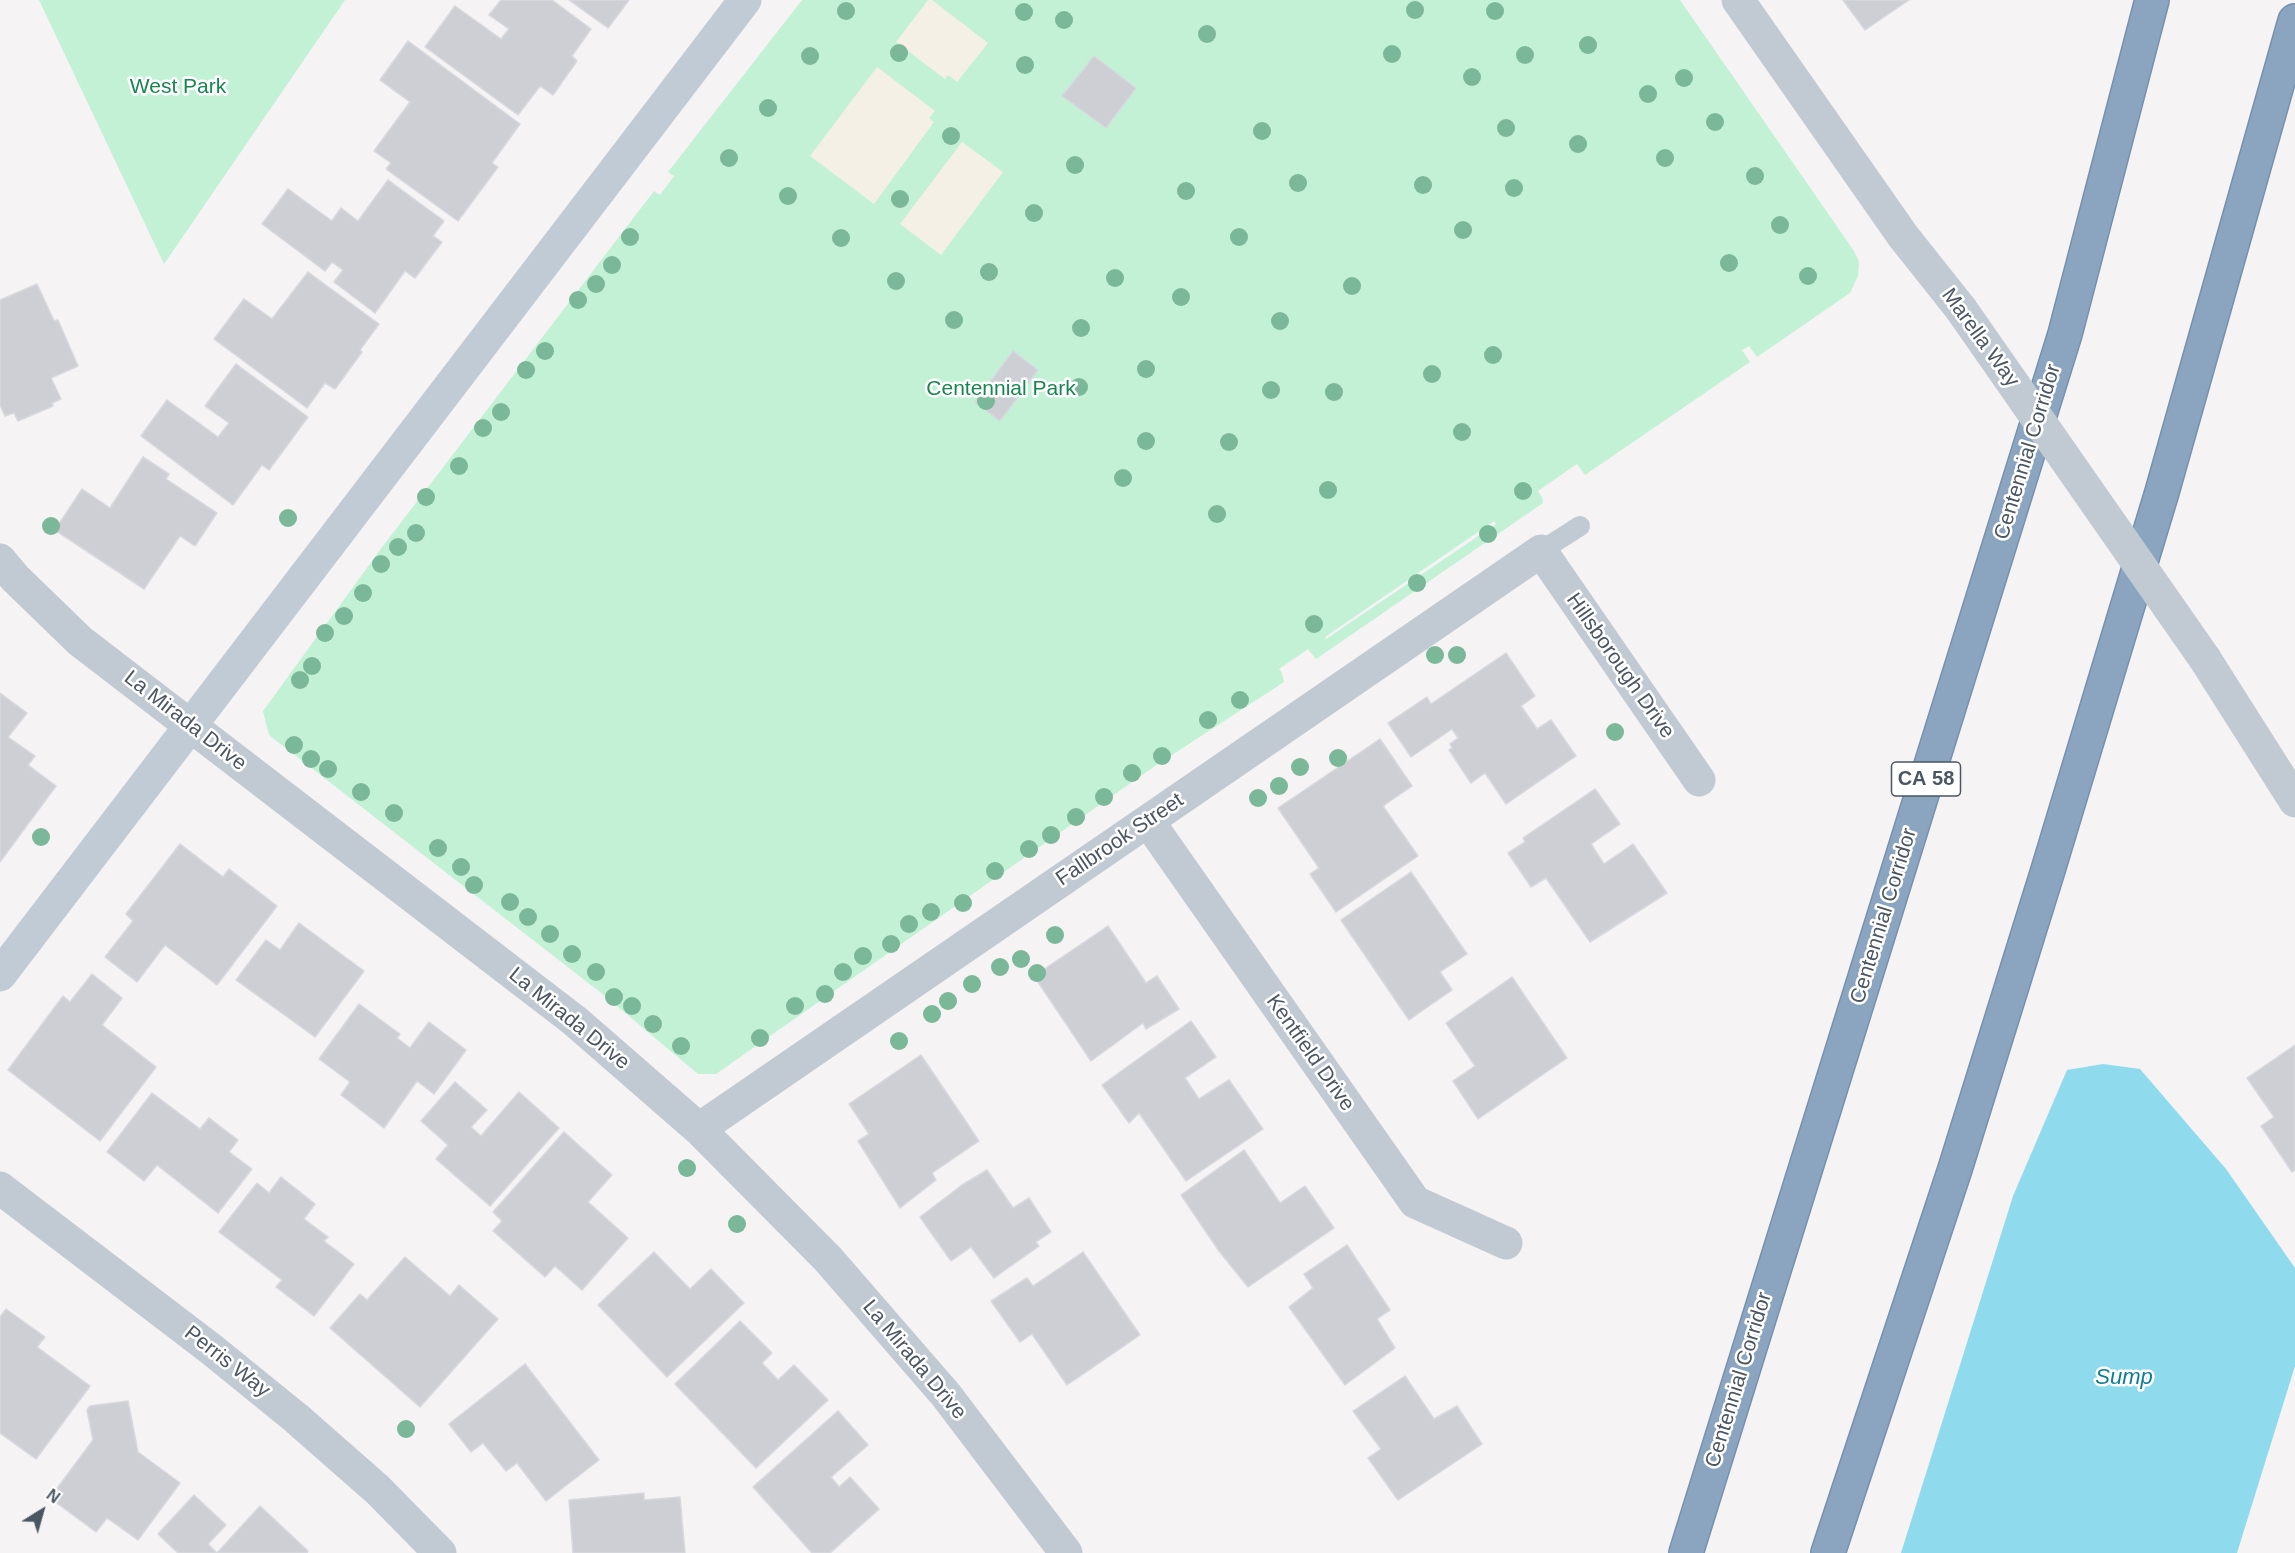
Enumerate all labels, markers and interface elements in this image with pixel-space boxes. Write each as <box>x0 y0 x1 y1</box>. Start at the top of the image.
park label: West Park <box>130 74 226 100</box>
street label: Marella Way <box>1936 284 2024 392</box>
street label: Centennial Corridor <box>1989 361 2067 543</box>
park label: Centennial Park <box>926 376 1076 402</box>
street label: Hillsborough Drive <box>1560 589 1680 743</box>
street label: La Mirada Drive <box>119 665 251 777</box>
road number: CA 58 <box>1892 762 1960 796</box>
street label: Fallbrook Street <box>1052 788 1188 892</box>
street label: Centennial Corridor <box>1845 825 1923 1007</box>
street label: La Mirada Drive <box>503 963 635 1075</box>
street label: Kentfield Drive <box>1261 990 1359 1116</box>
street label: Centennial Corridor <box>1700 1289 1778 1471</box>
street label: La Mirada Drive <box>857 1295 971 1425</box>
street label: Perris Way <box>179 1321 275 1403</box>
water label: Sump <box>2095 1365 2153 1391</box>
north arrow <box>12 1481 72 1541</box>
text: N <box>43 1486 63 1506</box>

